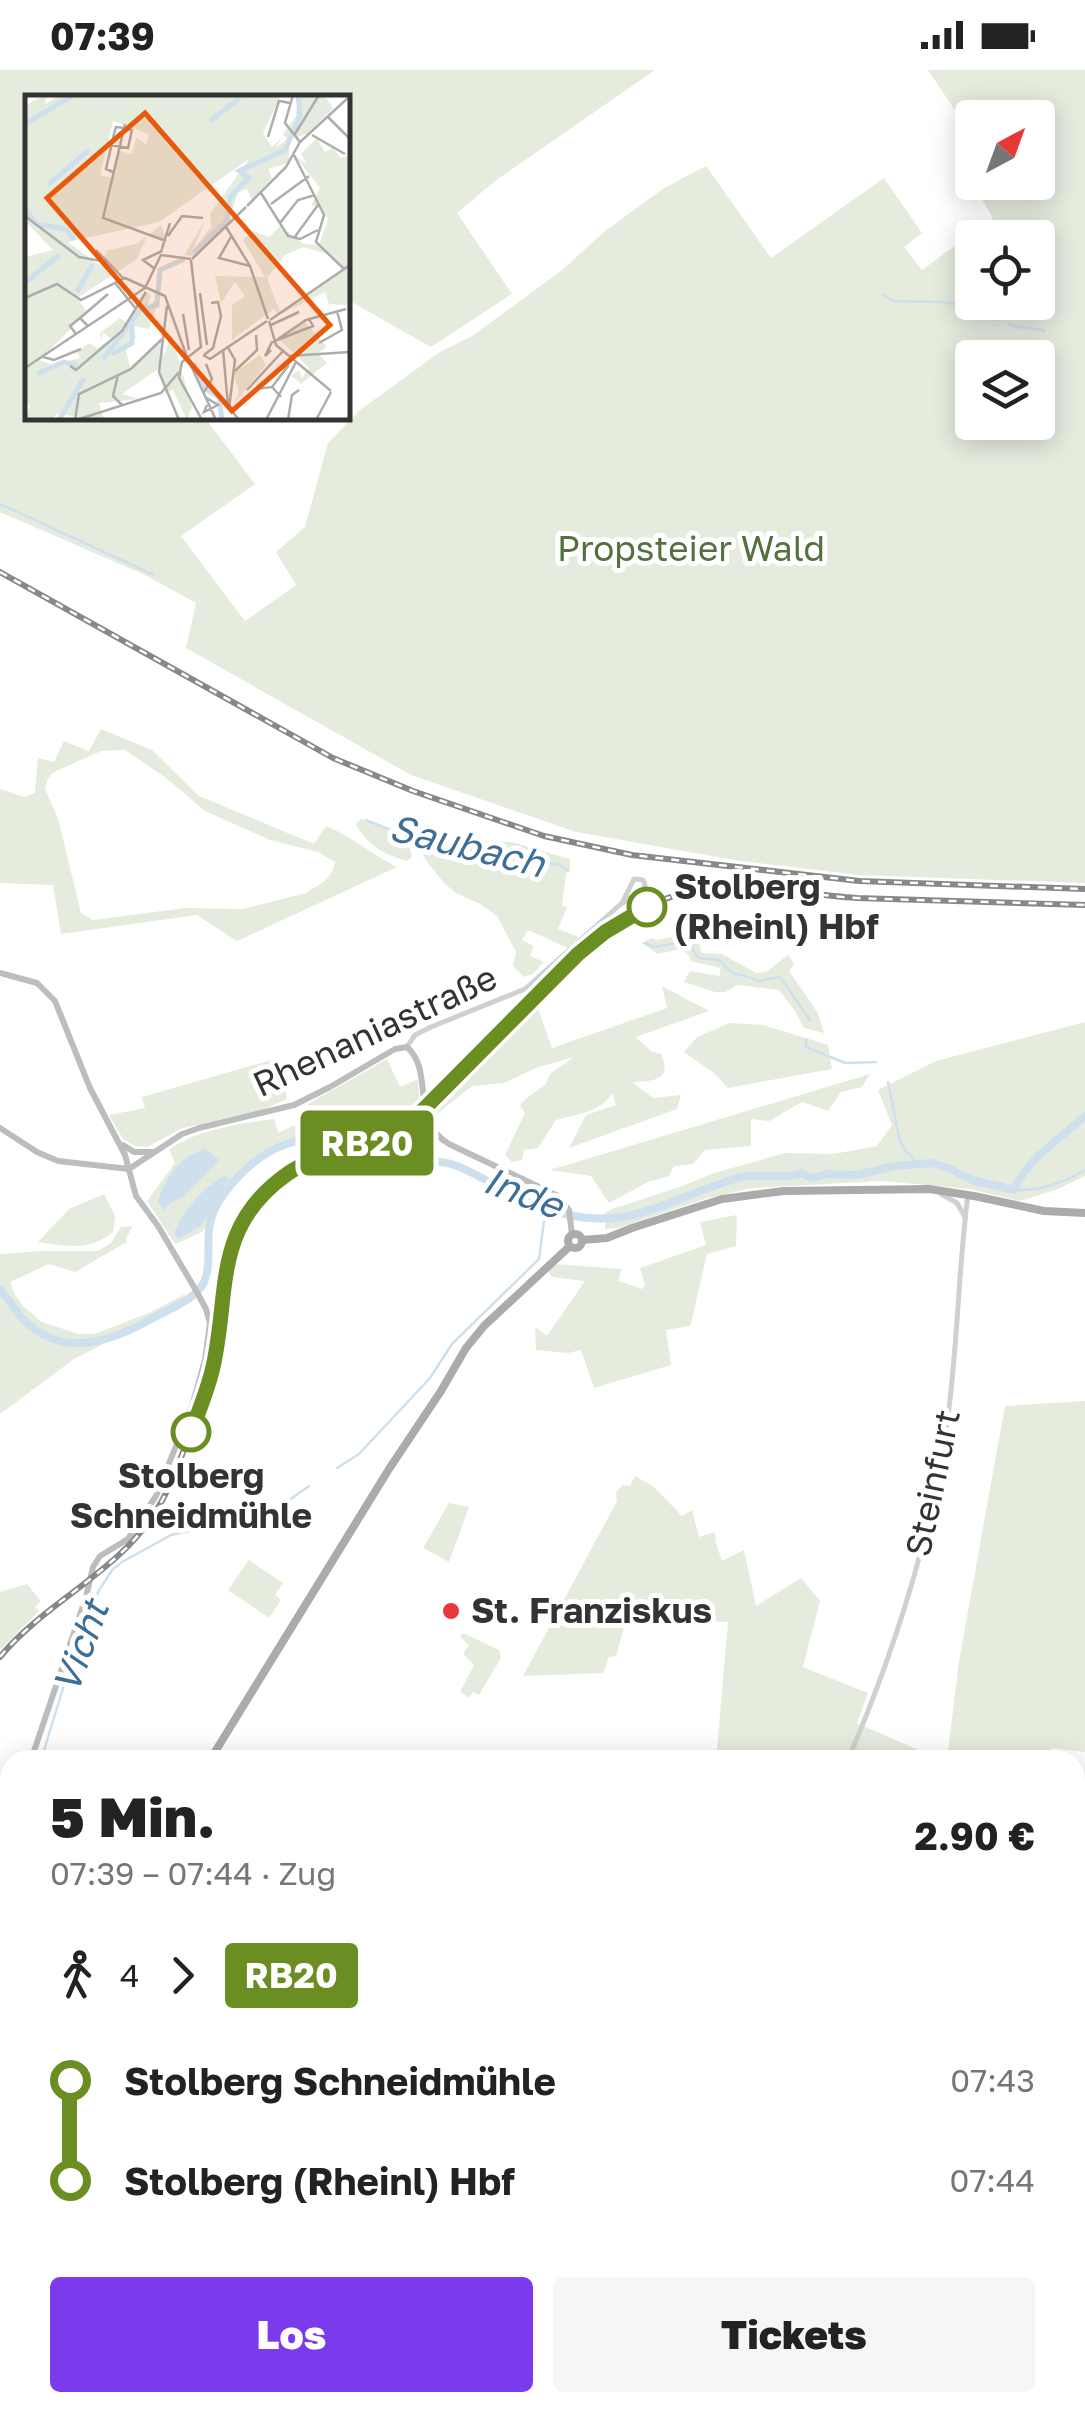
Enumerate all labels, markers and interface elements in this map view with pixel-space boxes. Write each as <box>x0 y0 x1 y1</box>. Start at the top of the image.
text: 07:39 <box>50 13 155 58</box>
inset map <box>25 95 350 420</box>
north arrow <box>955 100 1055 200</box>
map controls <box>955 100 1055 440</box>
button: locate <box>955 220 1055 320</box>
button: layers <box>955 340 1055 440</box>
park label: Propsteier Wald <box>557 527 825 569</box>
water label: Saubach <box>385 804 551 886</box>
place label: Stolberg (Rheinl) Hbf <box>674 865 879 947</box>
marker: Stolberg (Rheinl) Hbf <box>628 888 666 926</box>
street label: Rhenaniastraße <box>246 955 503 1105</box>
line badge: RB20 <box>297 1110 437 1176</box>
text: RB20 <box>320 1122 414 1164</box>
water label: Inde <box>478 1156 572 1228</box>
street label: Steinfurt <box>896 1405 968 1560</box>
marker: Stolberg Schneidmühle <box>172 1413 210 1451</box>
place label: Stolberg Schneidmühle <box>70 1454 312 1536</box>
place label: St. Franziskus <box>471 1589 712 1631</box>
water label: Vicht <box>42 1591 118 1699</box>
marker: St. Franziskus <box>440 1600 462 1622</box>
text: 5 Min. <box>50 1783 215 1849</box>
text: 2.90 € <box>915 1813 1035 1858</box>
text: 07:39 – 07:44 · Zug <box>50 1854 336 1892</box>
icon: walk <box>50 1948 105 2003</box>
icon: forward <box>155 1948 210 2003</box>
text: RB20 <box>245 1954 338 1996</box>
text: 4 <box>120 1956 140 1994</box>
text: Stolberg Schneidmühle <box>124 2058 556 2103</box>
text: 07:43 <box>950 2061 1035 2099</box>
text: Stolberg (Rheinl) Hbf <box>124 2158 515 2203</box>
text: 07:44 <box>950 2161 1035 2199</box>
button: Los <box>50 2277 533 2392</box>
button: Tickets <box>553 2277 1035 2392</box>

